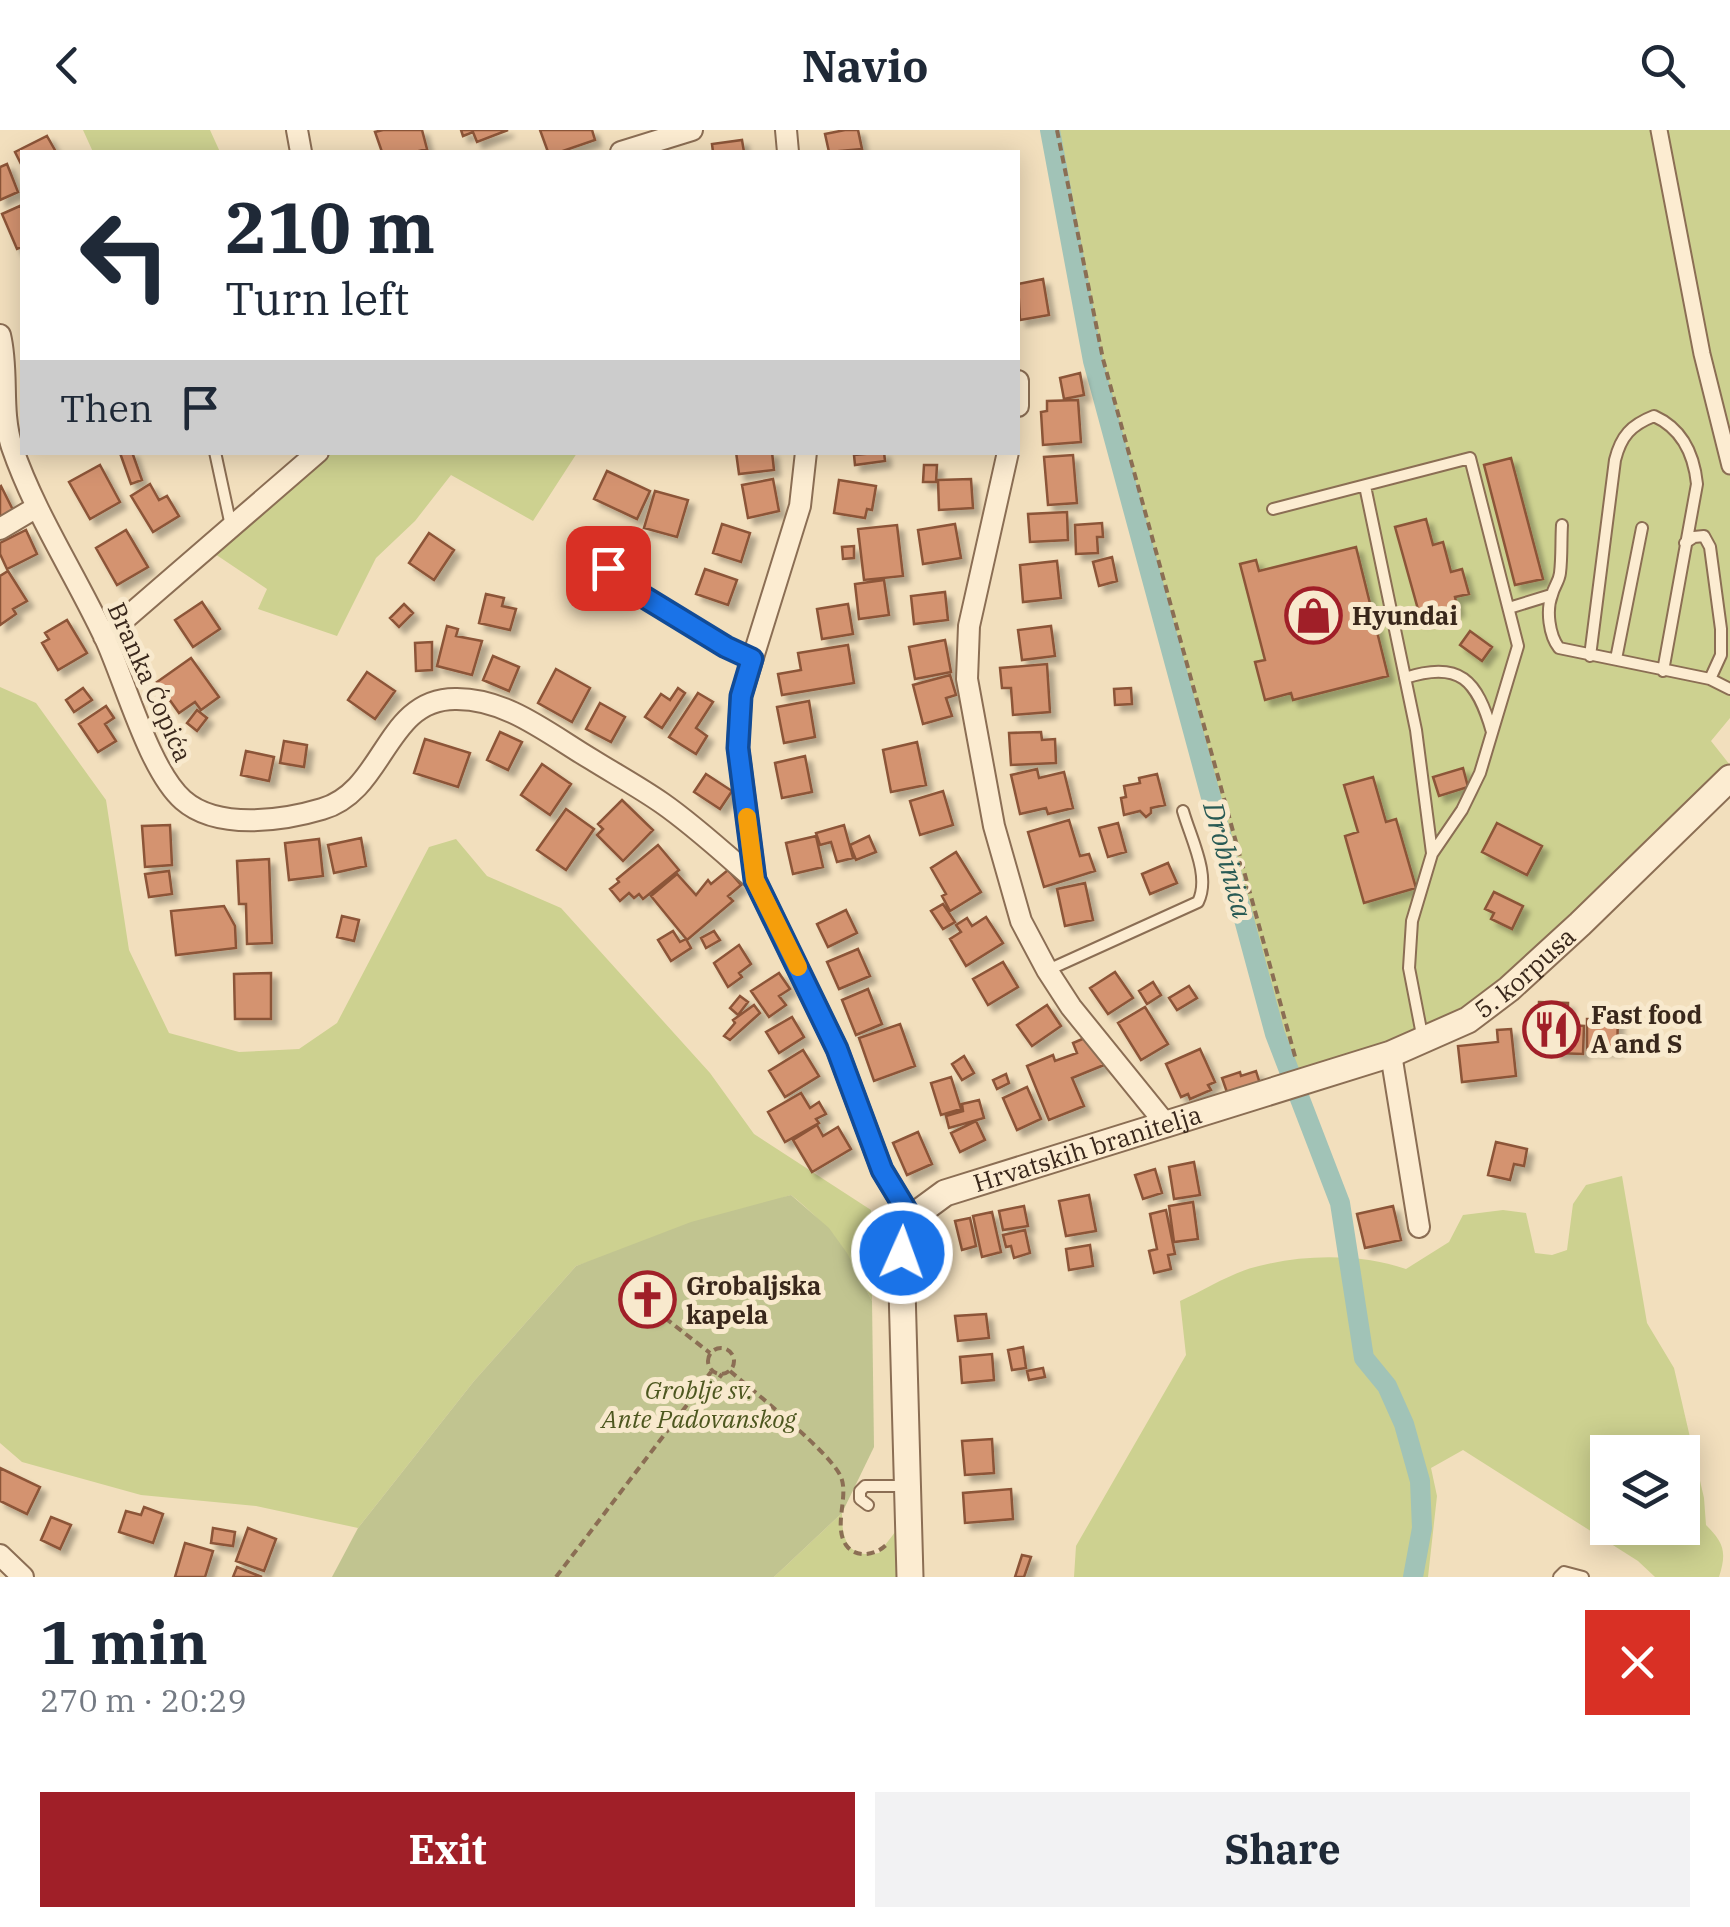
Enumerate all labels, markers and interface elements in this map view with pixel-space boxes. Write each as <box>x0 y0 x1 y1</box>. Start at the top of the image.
text: Navio <box>802 36 928 94</box>
icon: back <box>40 38 95 93</box>
icon: search <box>1635 38 1690 93</box>
text: 210 m <box>225 181 435 272</box>
icon: left <box>60 190 190 320</box>
text: Turn left <box>225 269 409 327</box>
icon: arrive <box>173 380 228 435</box>
text: Then <box>60 383 153 432</box>
pin <box>566 526 651 611</box>
icon: arrive <box>581 541 636 596</box>
shop icon: Hyundai <box>1283 586 1343 646</box>
street label: Branka Ćopića <box>101 597 200 767</box>
place label: Hyundai <box>1352 599 1458 632</box>
water label: Drobinica <box>1195 797 1262 922</box>
street label: 5. korpusa <box>1467 920 1582 1025</box>
place label: Fast food A and S <box>1591 998 1702 1060</box>
restaurant icon: Fast food A and S <box>1522 999 1582 1059</box>
street label: Hrvatskih branitelja <box>969 1097 1206 1199</box>
position arrow <box>850 1201 954 1305</box>
place label: Grobaljska kapela <box>686 1269 821 1331</box>
church icon: Grobaljska kapela <box>617 1270 677 1330</box>
park label: Groblje sv. Ante Padovanskog <box>600 1373 798 1435</box>
map controls <box>1590 1435 1700 1545</box>
button: layers <box>1590 1435 1700 1545</box>
text: 1 min <box>40 1602 208 1681</box>
button: close <box>1585 1610 1690 1715</box>
text: 270 m · 20:29 <box>40 1679 247 1721</box>
button: Exit <box>40 1792 855 1907</box>
button: Share <box>875 1792 1690 1907</box>

